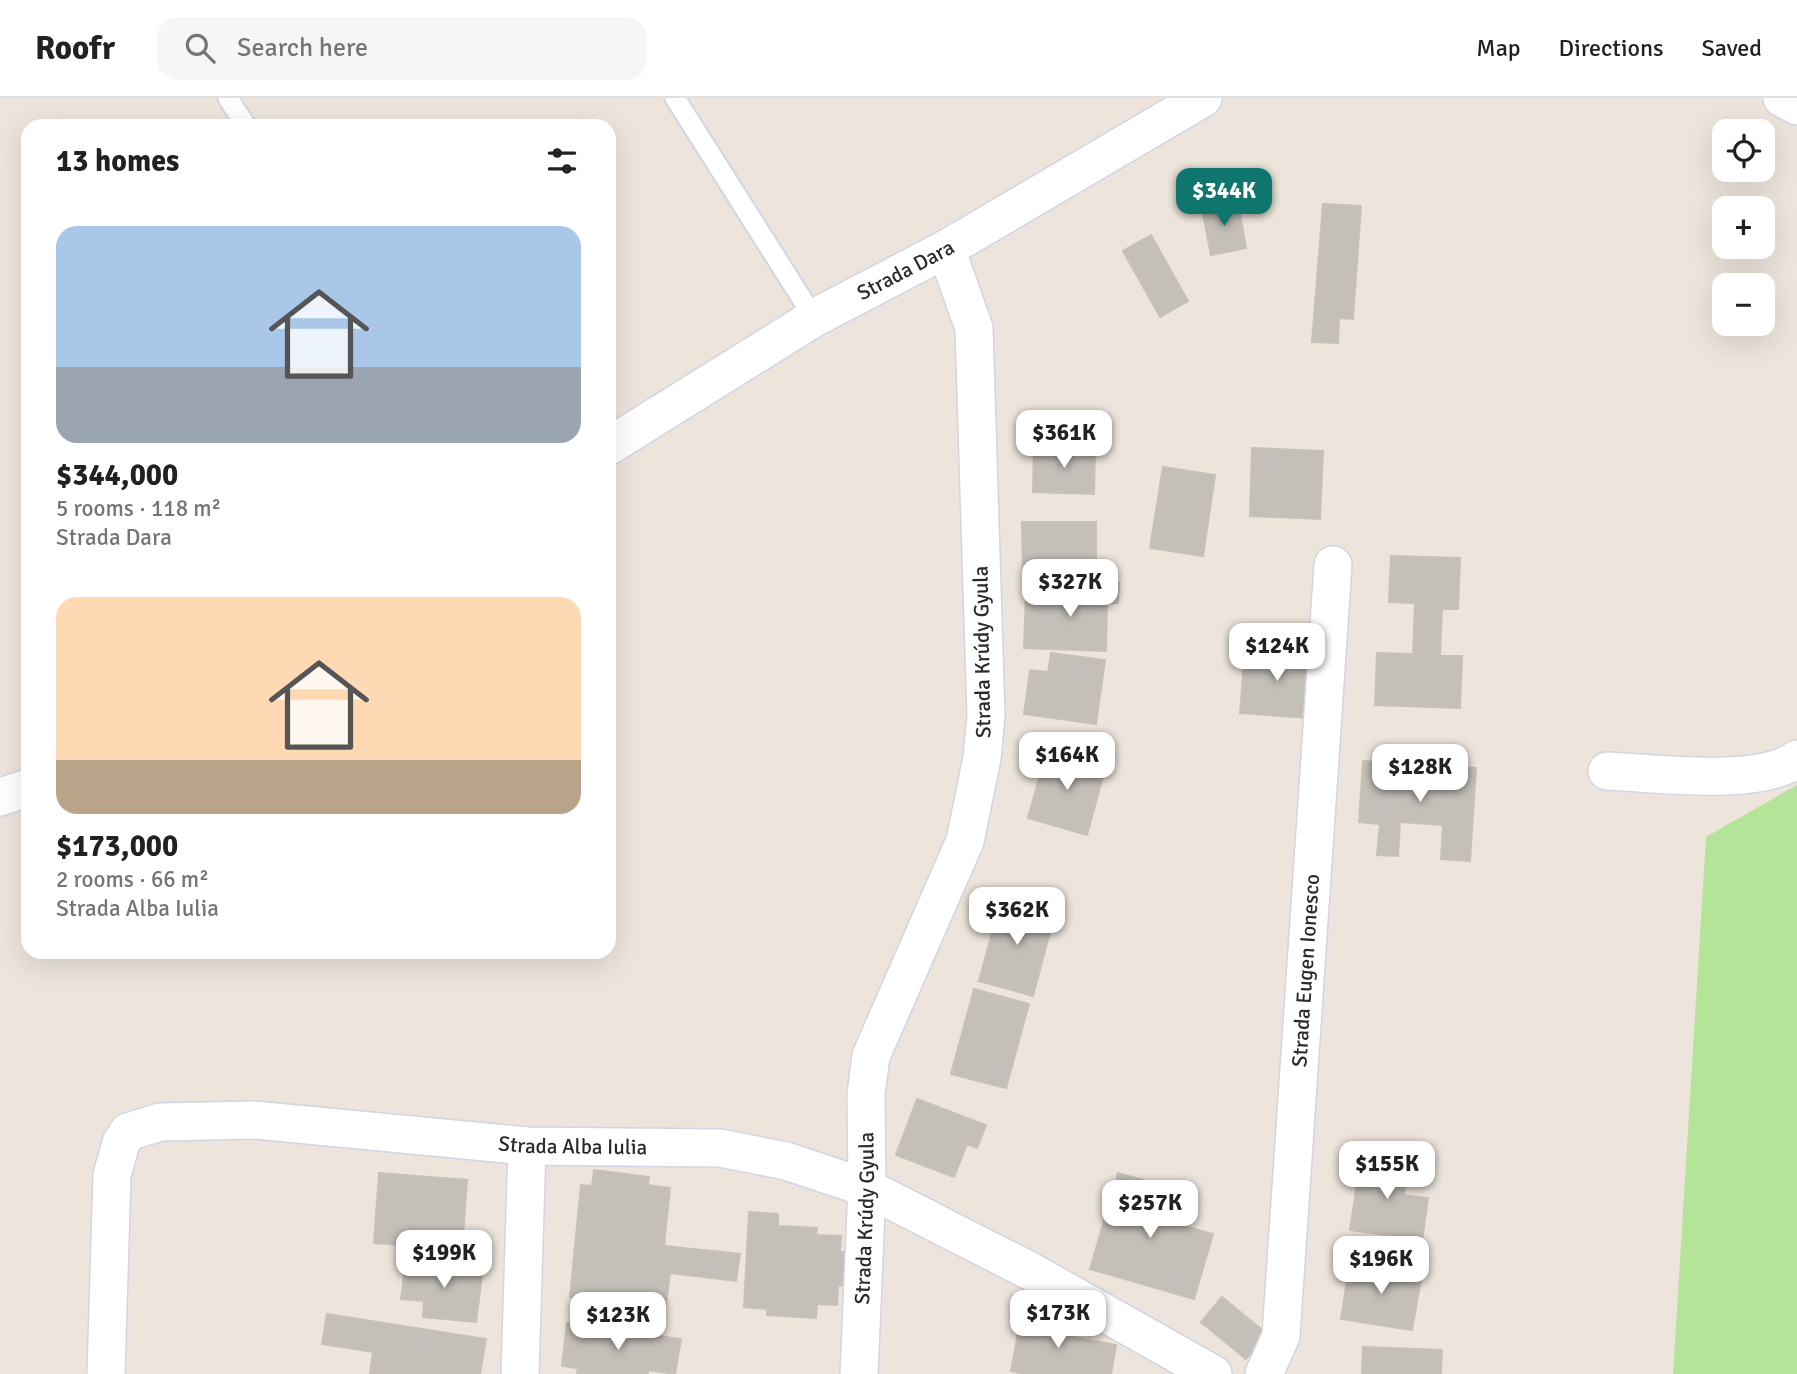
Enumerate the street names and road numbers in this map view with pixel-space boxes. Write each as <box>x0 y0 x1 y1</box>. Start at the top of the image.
street label: Strada Dara <box>853 234 959 306</box>
street label: Strada Krúdy Gyula <box>967 566 997 738</box>
street label: Strada Eugen Ionesco <box>1286 873 1325 1068</box>
street label: Strada Alba Iulia <box>497 1130 647 1160</box>
street label: Strada Krúdy Gyula <box>849 1132 880 1305</box>

